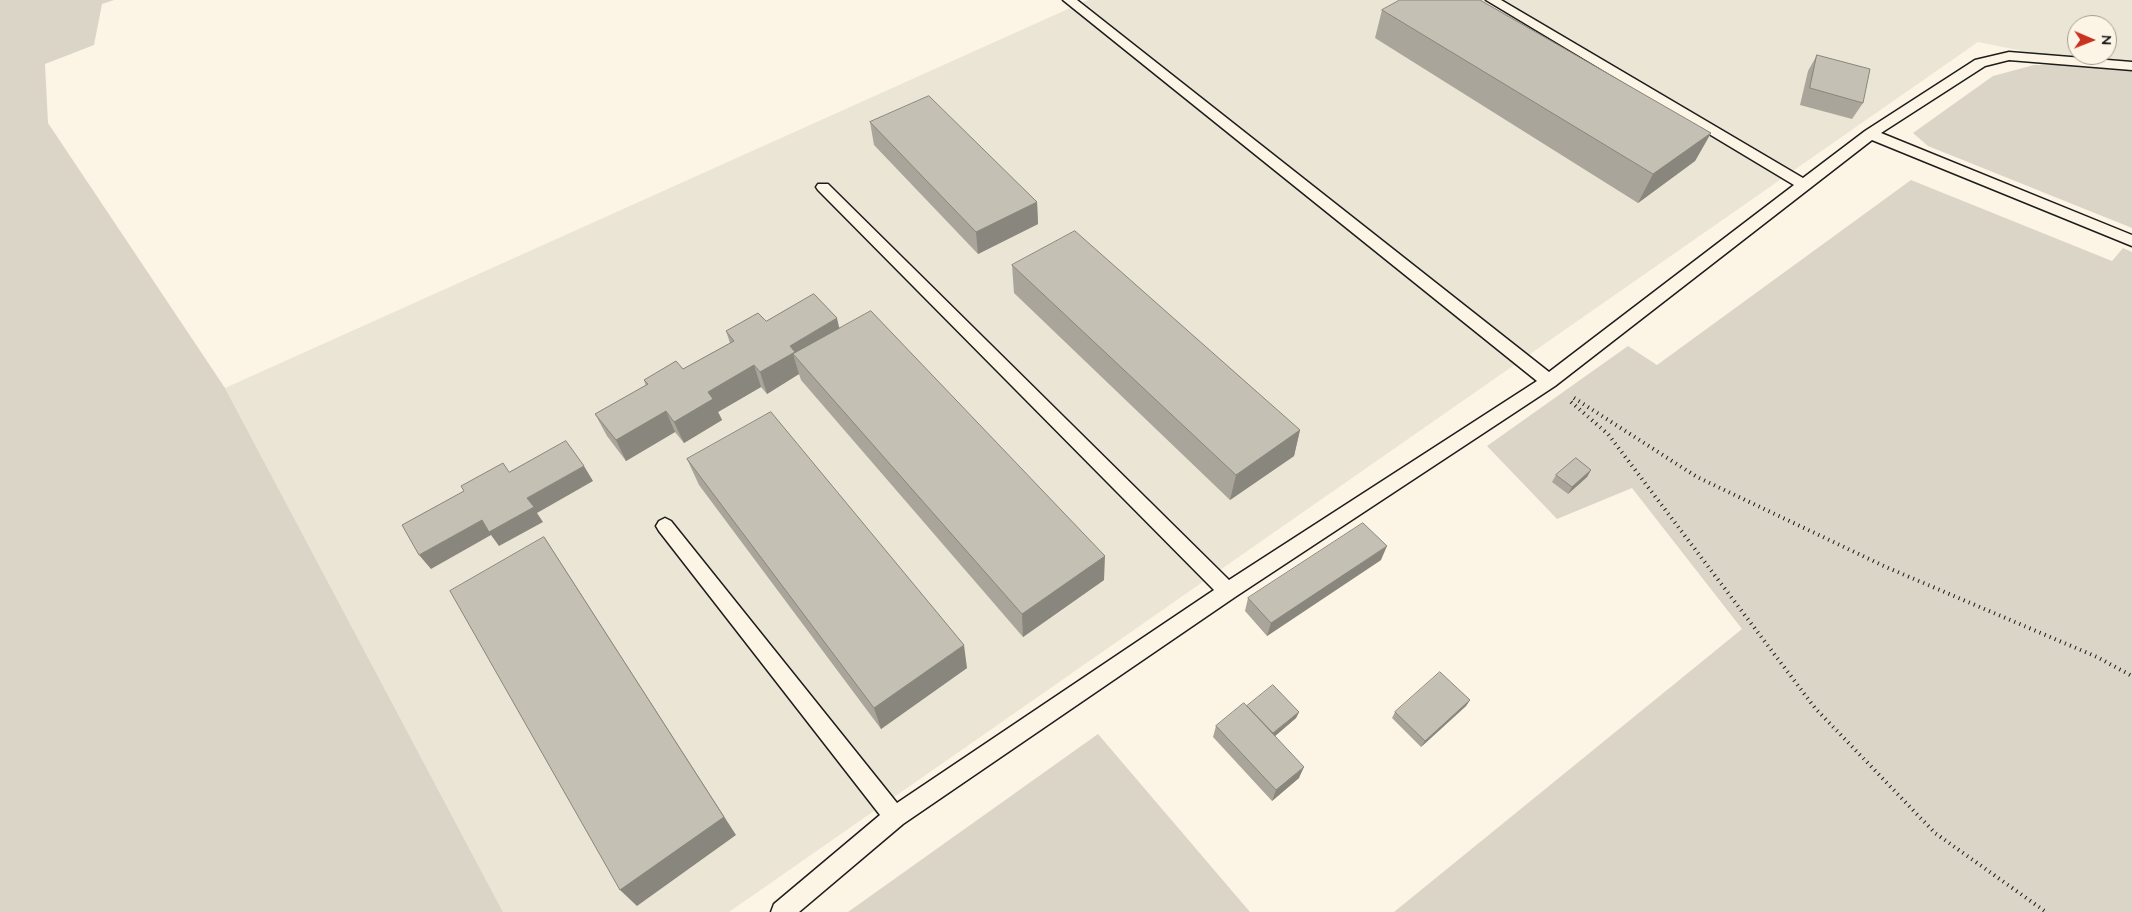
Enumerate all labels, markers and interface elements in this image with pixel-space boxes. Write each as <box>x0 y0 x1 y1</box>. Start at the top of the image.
north arrow <box>2067 15 2117 65</box>
text: N <box>2096 36 2116 45</box>

